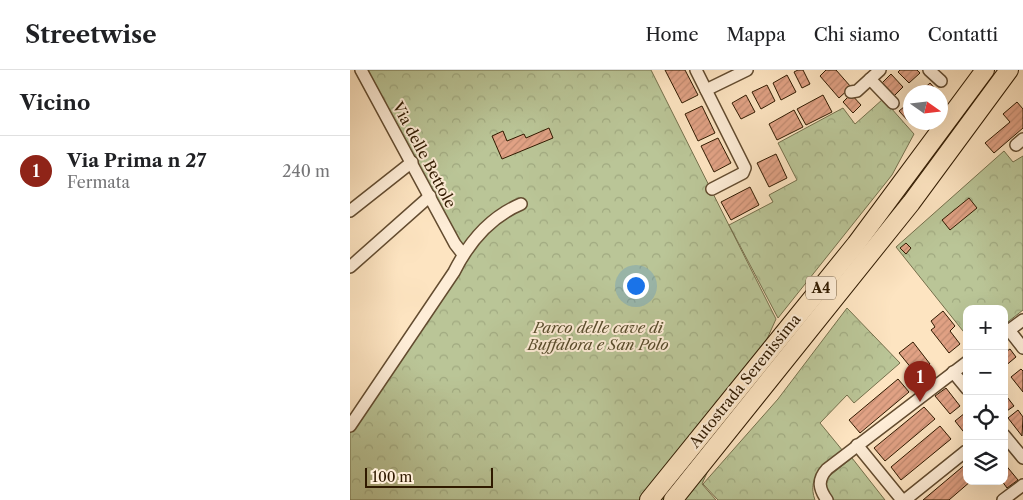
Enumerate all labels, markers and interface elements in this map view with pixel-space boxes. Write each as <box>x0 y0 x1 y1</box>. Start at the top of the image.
text: Streetwise <box>25 20 157 49</box>
text: Home <box>646 24 698 46</box>
text: Mappa <box>726 24 786 46</box>
text: Chi siamo <box>814 24 900 46</box>
text: Contatti <box>928 24 998 46</box>
north arrow <box>903 85 948 130</box>
text: Vicino <box>20 90 90 115</box>
street label: Via delle Bettole <box>388 98 460 211</box>
text: Via Prima n 27 <box>67 149 206 172</box>
text: 1 <box>32 161 40 181</box>
text: 240 m <box>282 161 330 181</box>
text: Fermata <box>67 172 130 192</box>
your location <box>623 273 649 299</box>
road number: A4 <box>806 277 836 300</box>
map controls <box>963 305 1008 485</box>
button: + <box>963 305 1008 350</box>
street label: Autostrada Serenissima <box>684 310 805 452</box>
park label: Parco delle cave di Buffalora e San Polo <box>526 318 669 354</box>
button: − <box>963 350 1008 395</box>
pin: 1 <box>904 361 936 402</box>
button: locate <box>963 395 1008 440</box>
button: layers <box>963 440 1008 485</box>
scale bar <box>365 465 492 488</box>
text: 100 m <box>372 468 412 486</box>

